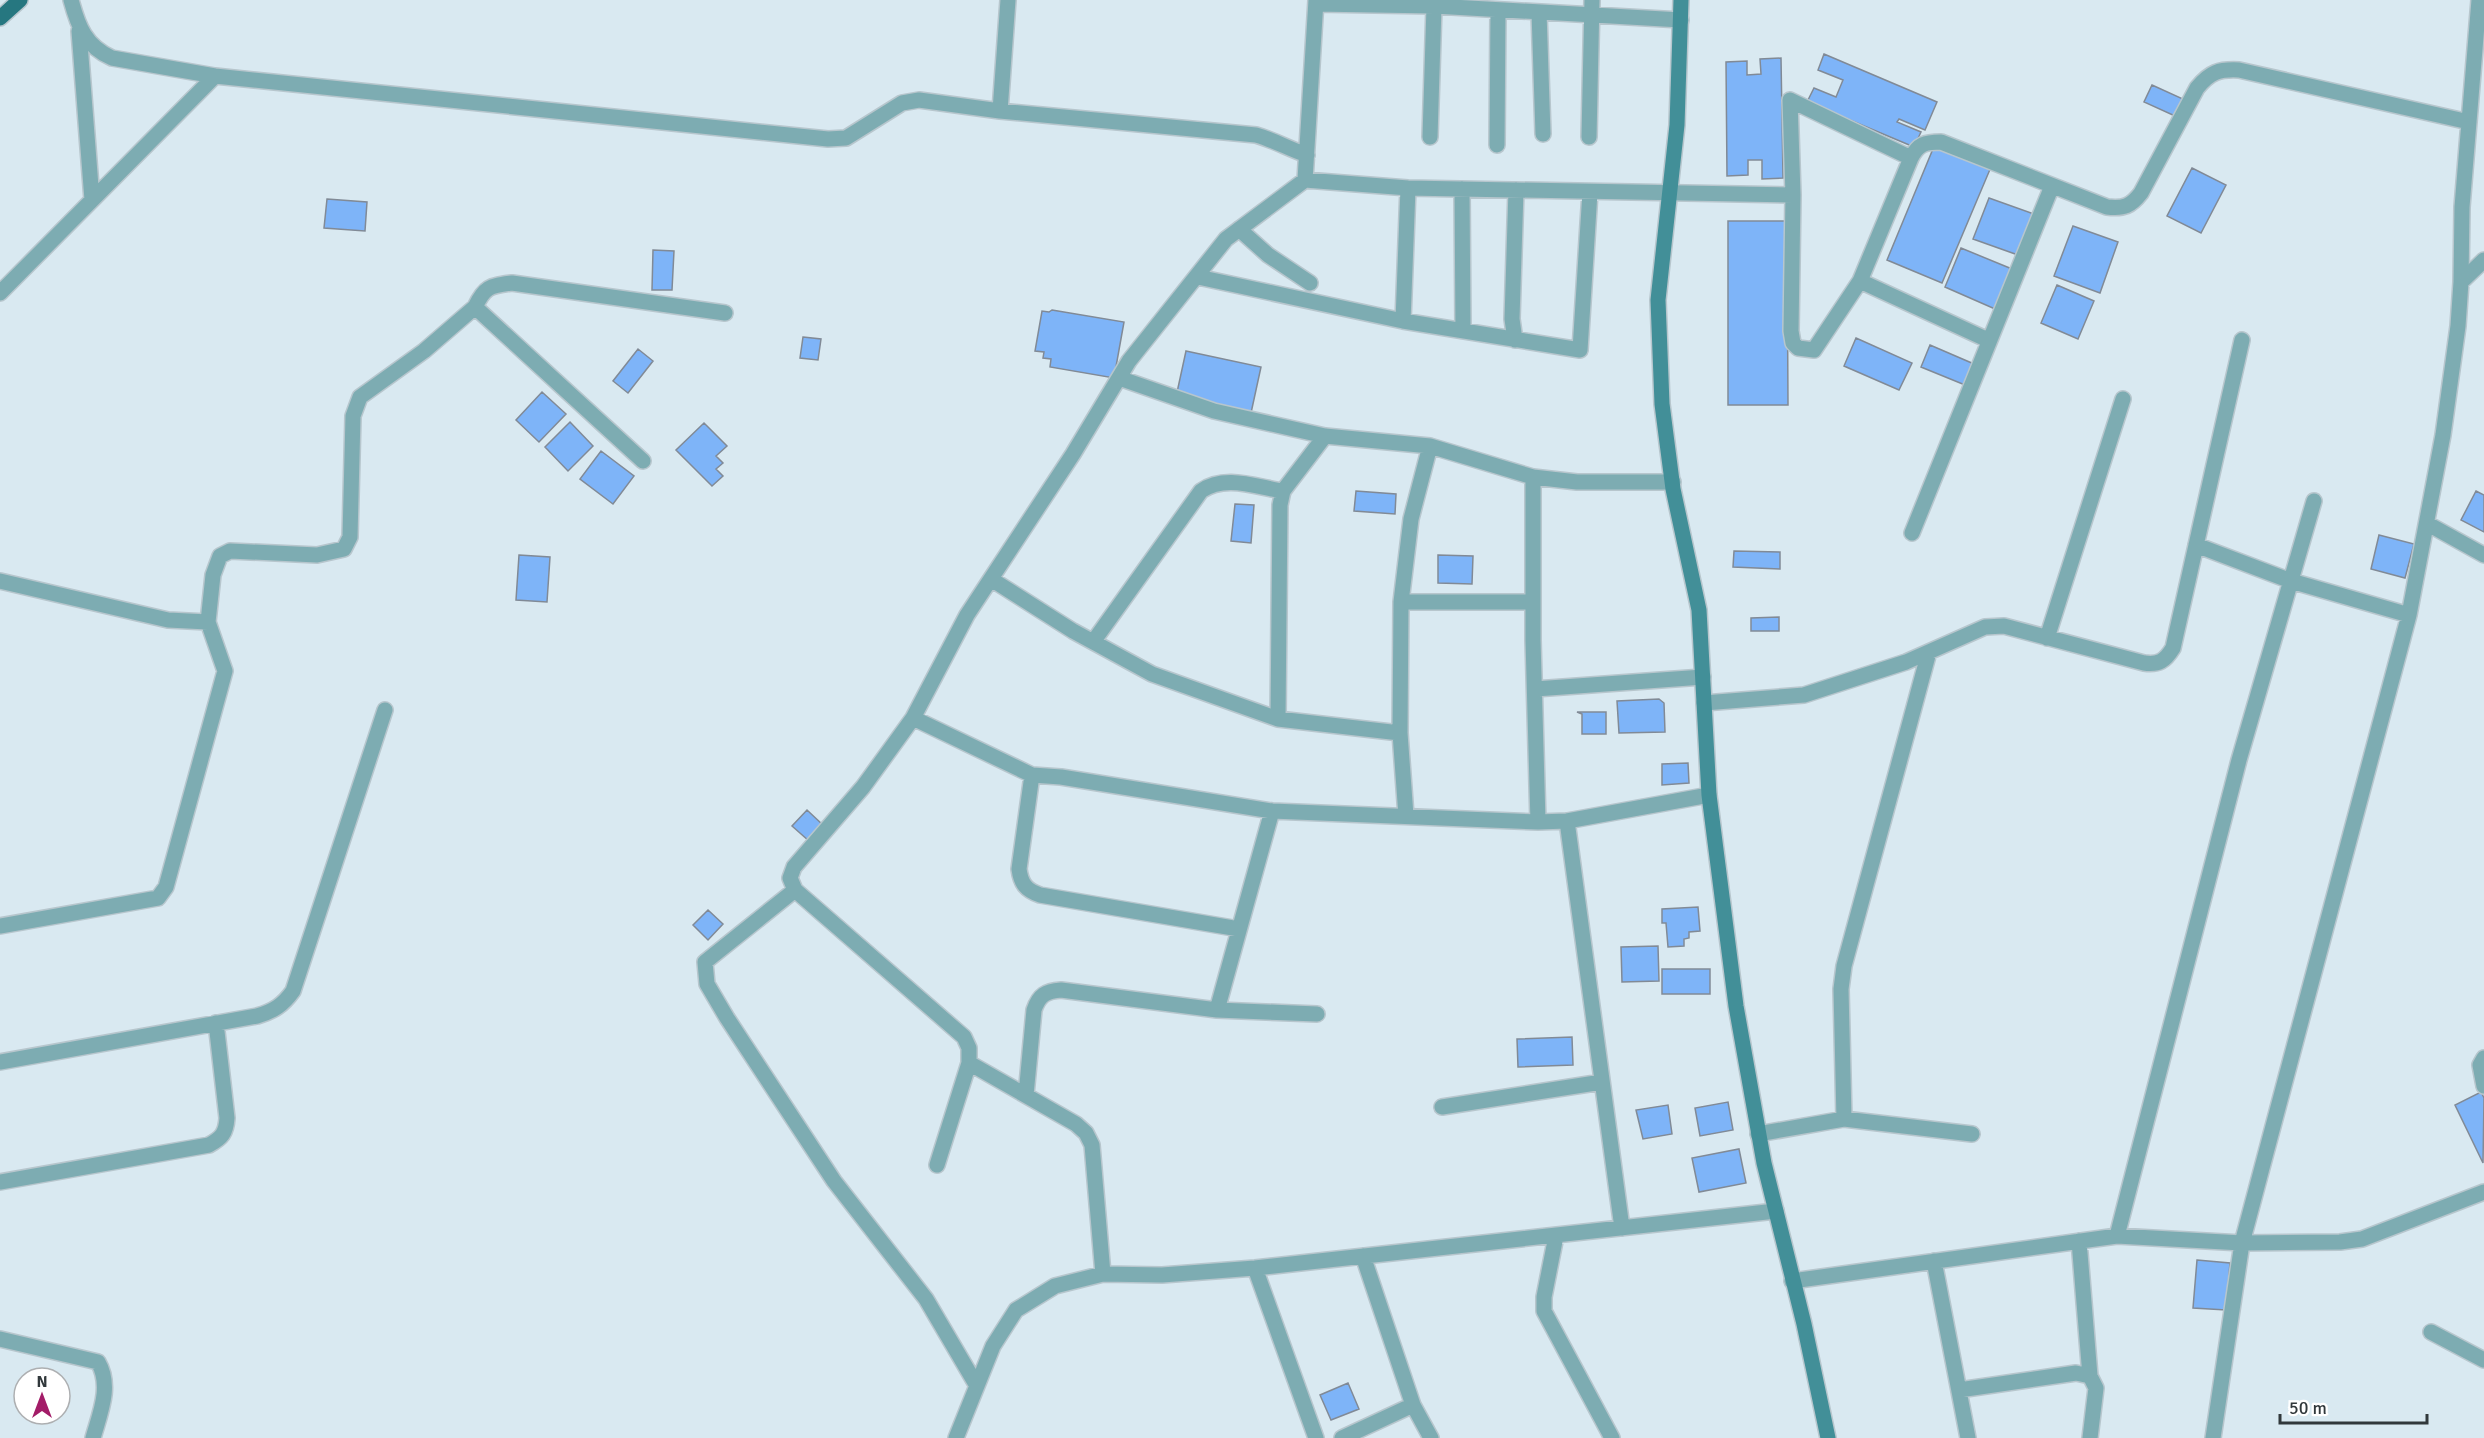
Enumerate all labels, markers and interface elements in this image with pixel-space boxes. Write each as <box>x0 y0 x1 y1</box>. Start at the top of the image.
north arrow <box>12 1366 72 1426</box>
text: N <box>36 1372 48 1392</box>
scale bar <box>2280 1387 2427 1425</box>
text: 50 m <box>2289 1397 2327 1419</box>

